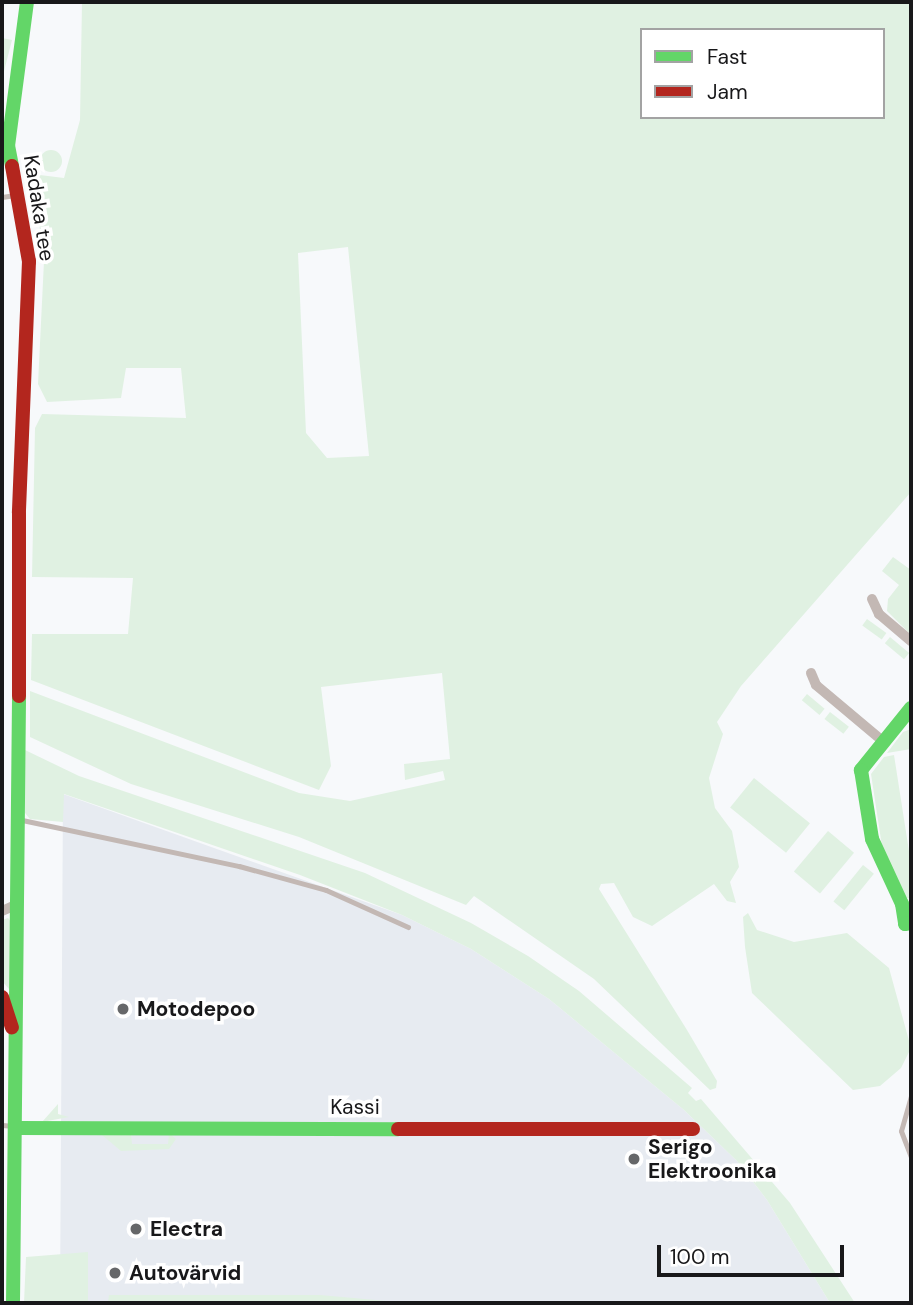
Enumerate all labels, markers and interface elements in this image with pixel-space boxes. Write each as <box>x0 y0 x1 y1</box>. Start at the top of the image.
legend <box>640 28 885 119</box>
text: Fast <box>707 43 747 71</box>
text: Jam <box>707 78 748 106</box>
street label: Kadaka tee <box>18 153 60 263</box>
place label: Motodepoo <box>137 996 255 1022</box>
marker: Motodepoo <box>115 1001 131 1017</box>
street label: Kassi <box>330 1094 380 1120</box>
place label: Serigo Elektroonika <box>648 1134 777 1184</box>
marker: Serigo Elektroonika <box>626 1151 642 1167</box>
place label: Electra <box>150 1216 223 1242</box>
marker: Electra <box>128 1221 144 1237</box>
scale bar <box>661 1232 848 1276</box>
text: 100 m <box>670 1243 730 1271</box>
place label: Autovärvid <box>129 1260 241 1286</box>
marker: Autovärvid <box>107 1265 123 1281</box>

